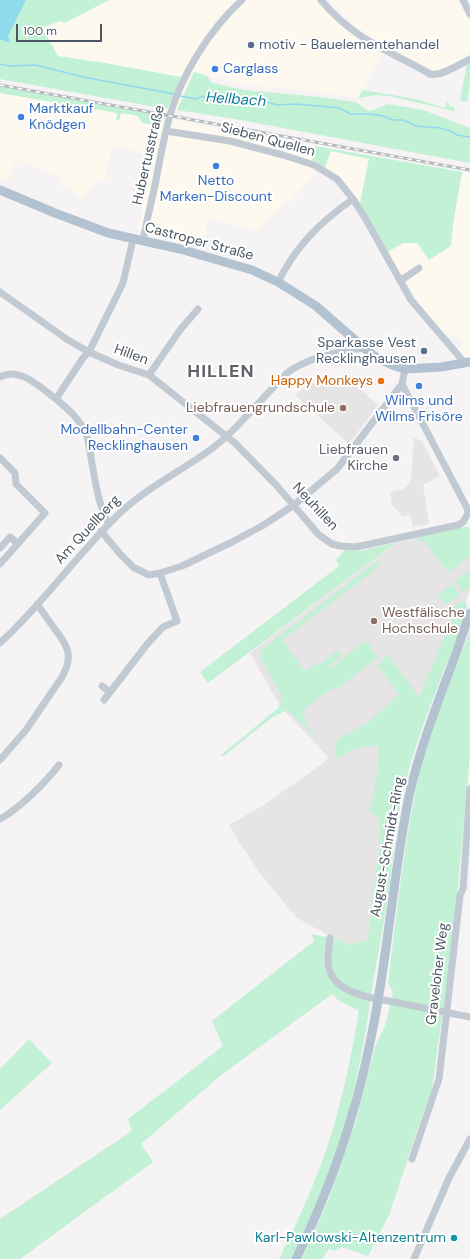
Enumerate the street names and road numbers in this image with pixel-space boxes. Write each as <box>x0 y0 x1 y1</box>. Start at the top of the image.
street label: Hubertusstraße <box>129 103 169 207</box>
street label: Sieben Quellen <box>219 119 317 161</box>
street label: Castroper Straße <box>143 219 255 265</box>
street label: Hillen <box>112 341 150 369</box>
street label: Neuhillen <box>289 480 341 534</box>
street label: Am Quellberg <box>52 492 124 568</box>
street label: August-Schmidt-Ring <box>367 776 409 918</box>
street label: Graveloher Weg <box>423 922 453 1026</box>

